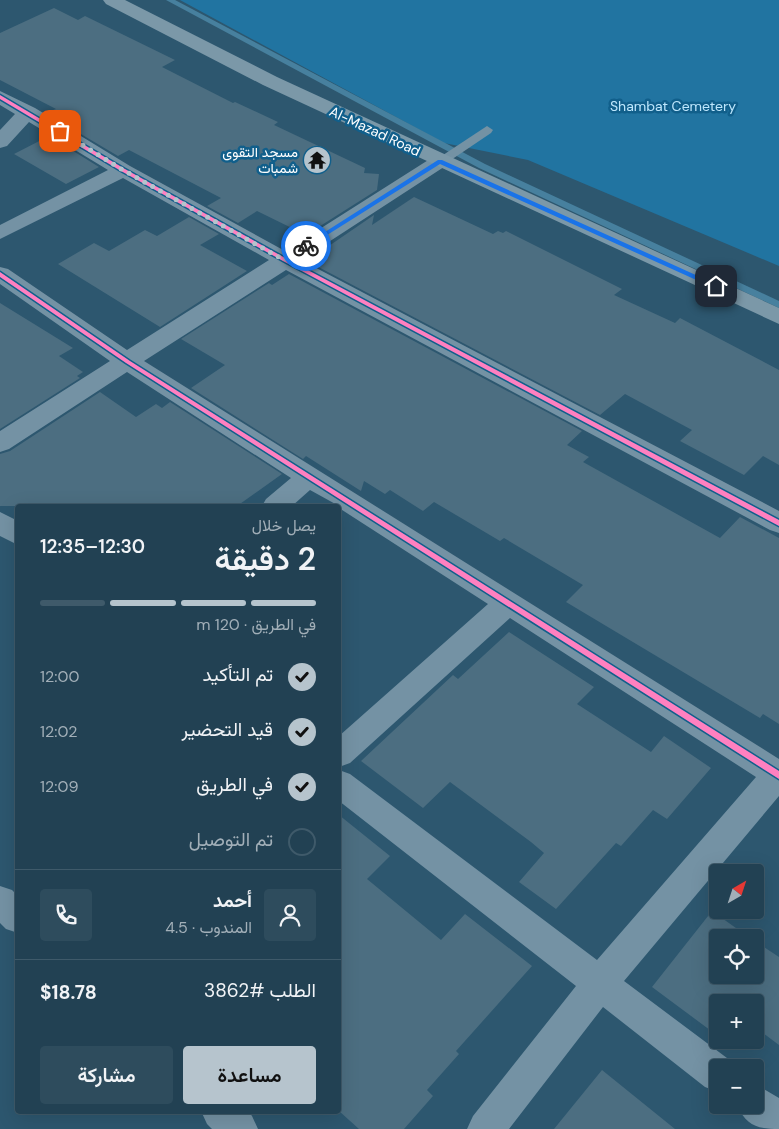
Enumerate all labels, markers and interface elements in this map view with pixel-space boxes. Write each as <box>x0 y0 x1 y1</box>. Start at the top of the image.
park label: Shambat Cemetery <box>610 97 736 115</box>
street label: Al-Mazad Road <box>327 102 423 160</box>
pin <box>39 110 81 152</box>
icon: bag <box>46 117 74 145</box>
place label: مسجد التقوى شمبات <box>222 143 298 177</box>
temple icon: مسجد التقوى شمبات <box>302 145 332 175</box>
courier <box>281 221 331 271</box>
icon: bike <box>292 232 320 260</box>
pin <box>695 265 737 307</box>
icon: home <box>702 272 730 300</box>
text: يصل خلال <box>252 515 316 536</box>
text: 12:30–12:35 <box>40 534 145 559</box>
text: 2 دقيقة <box>215 538 316 580</box>
text: في الطريق · 120 m <box>196 614 316 635</box>
text: تم التأكيد <box>203 662 273 687</box>
icon: check <box>288 663 316 691</box>
text: 12:00 <box>40 666 79 687</box>
text: قيد التحضير <box>181 717 273 742</box>
icon: check <box>288 718 316 746</box>
text: 12:02 <box>40 721 77 742</box>
text: في الطريق <box>196 772 273 797</box>
icon: check <box>288 773 316 801</box>
text: 12:09 <box>40 776 78 797</box>
text: تم التوصيل <box>189 827 273 852</box>
north arrow <box>709 864 764 919</box>
map controls <box>709 864 764 1114</box>
text: أحمد <box>213 888 252 913</box>
button: phone <box>40 889 92 941</box>
button: person <box>264 889 316 941</box>
text: المندوب · 4.5 <box>165 917 252 938</box>
button: locate <box>709 929 764 984</box>
text: الطلب #3862 <box>204 978 316 1003</box>
text: $18.78 <box>40 980 97 1005</box>
button: + <box>709 994 764 1049</box>
button: مشاركة <box>40 1046 173 1104</box>
button: مساعدة <box>183 1046 316 1104</box>
button: − <box>709 1059 764 1114</box>

